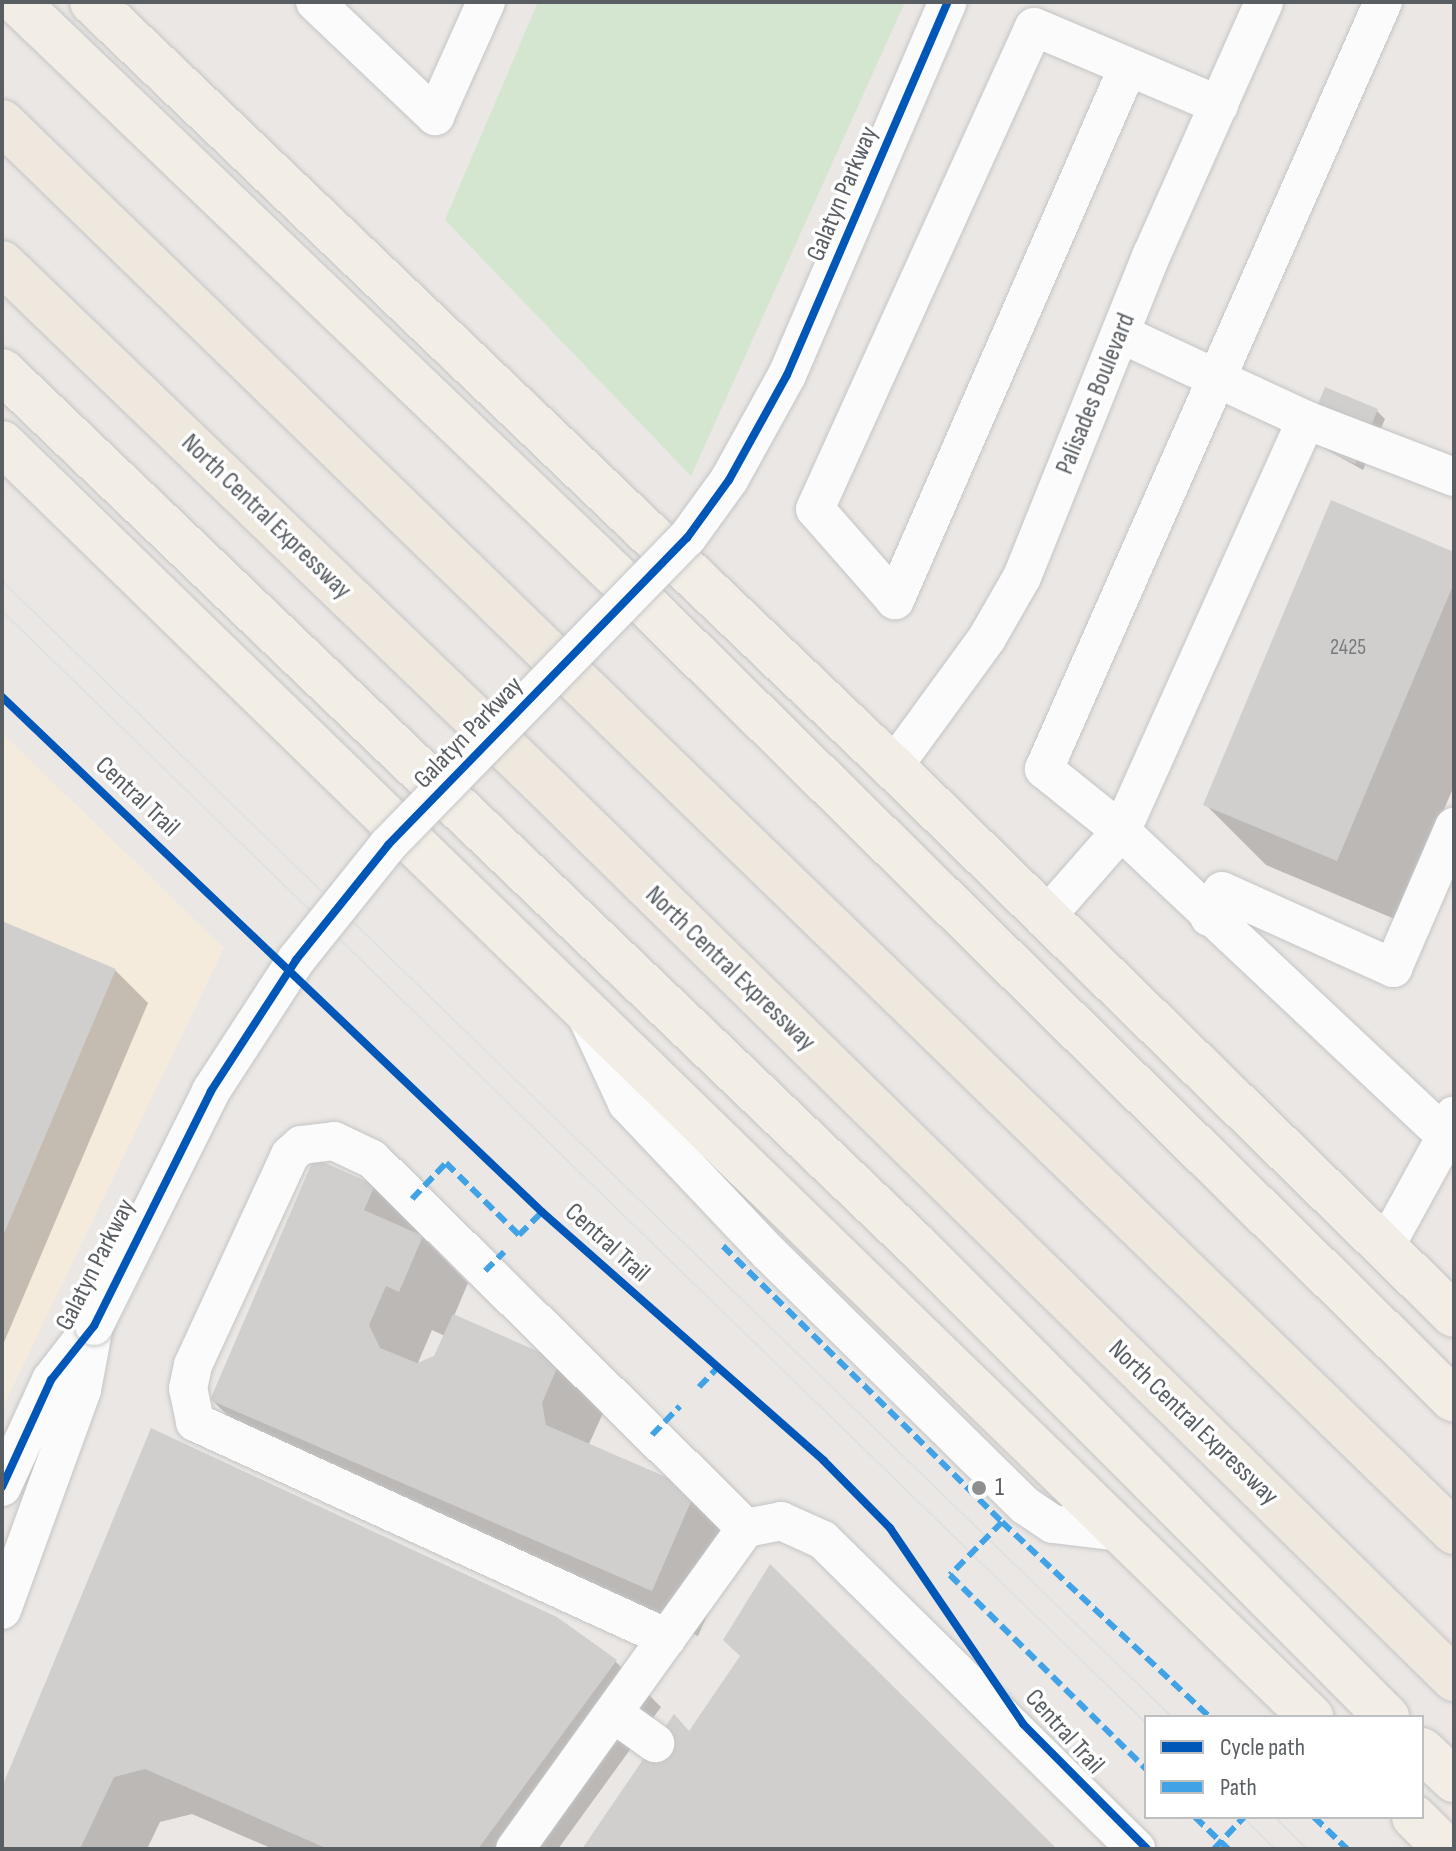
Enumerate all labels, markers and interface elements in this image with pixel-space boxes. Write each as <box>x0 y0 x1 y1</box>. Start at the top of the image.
street label: Galatyn Parkway <box>801 122 885 266</box>
street label: Palisades Boulevard <box>1050 309 1142 479</box>
street label: North Central Expressway <box>174 428 358 606</box>
house number: 2425 <box>1330 635 1366 661</box>
street label: Galatyn Parkway <box>408 671 530 795</box>
street label: Central Trail <box>89 750 185 844</box>
street label: North Central Expressway <box>638 880 822 1058</box>
street label: Galatyn Parkway <box>50 1194 142 1336</box>
street label: Central Trail <box>558 1197 656 1289</box>
street label: North Central Expressway <box>1101 1334 1285 1512</box>
place label: 1 <box>995 1472 1004 1504</box>
marker: 1 <box>970 1479 988 1497</box>
street label: Central Trail <box>1018 1683 1110 1781</box>
legend <box>1144 1715 1424 1819</box>
text: Cycle path <box>1220 1733 1305 1762</box>
text: Path <box>1220 1773 1257 1802</box>

